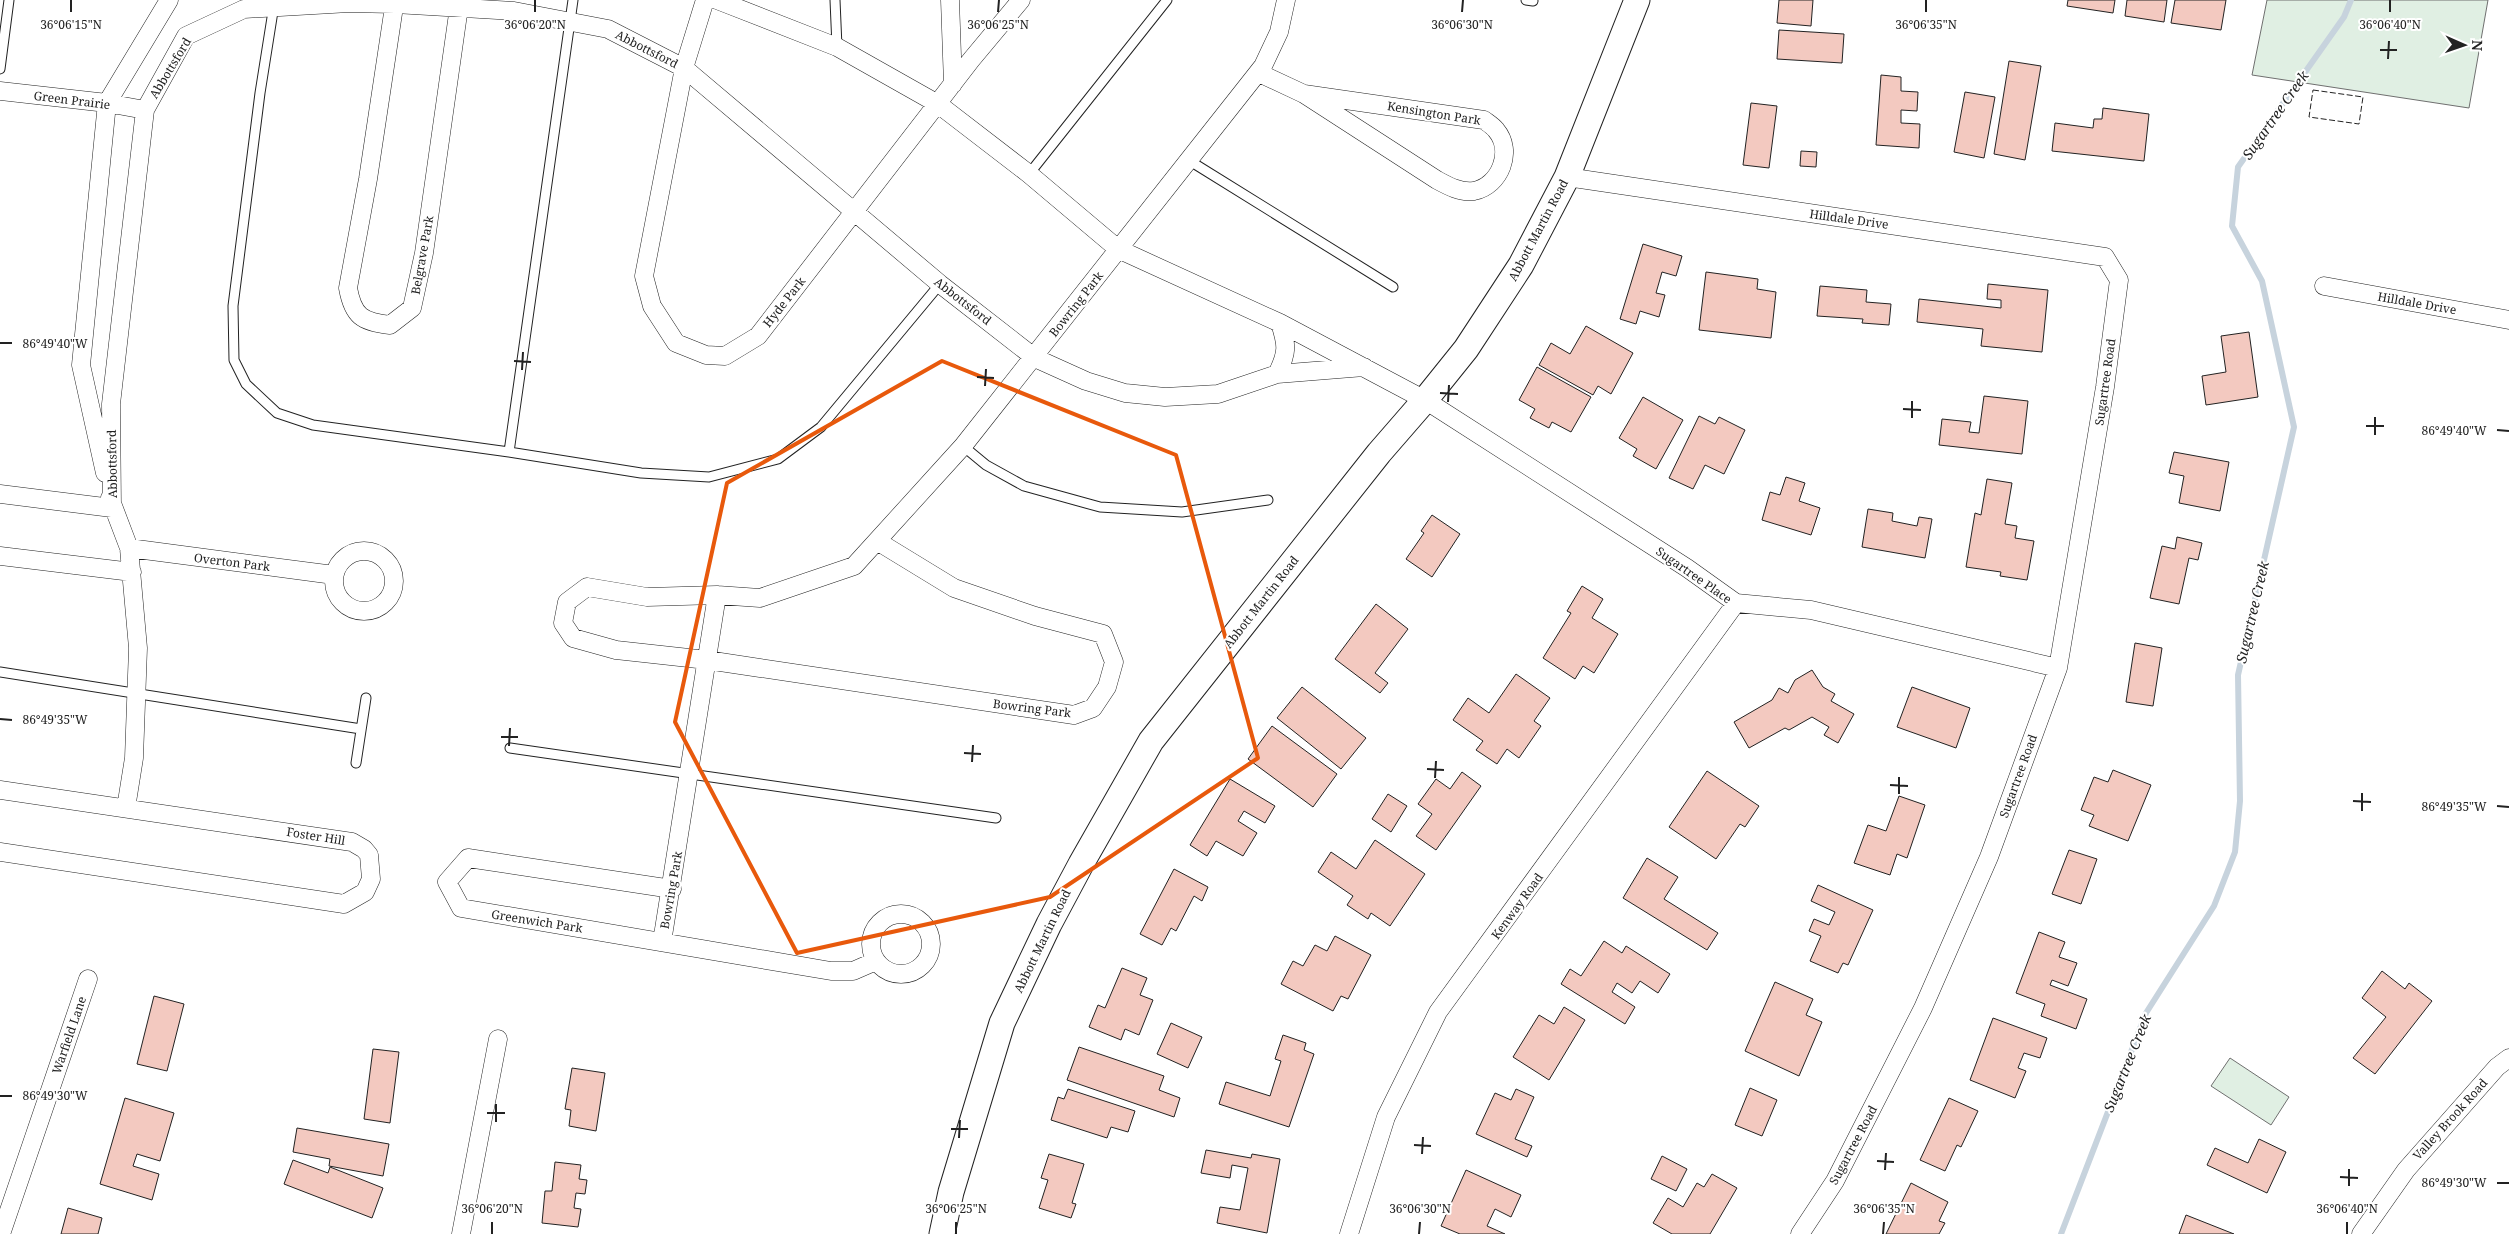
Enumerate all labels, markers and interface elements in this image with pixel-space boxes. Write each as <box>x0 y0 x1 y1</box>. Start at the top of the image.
text: 36°06'15"N <box>40 16 102 33</box>
text: 36°06'20"N <box>504 16 566 33</box>
text: 36°06'25"N <box>967 16 1029 33</box>
text: 36°06'30"N <box>1431 16 1493 33</box>
text: 36°06'35"N <box>1895 16 1957 33</box>
text: 36°06'40"N <box>2359 16 2421 33</box>
north arrow <box>2439 20 2489 70</box>
street label: Abbottsford <box>613 26 682 72</box>
street label: Abbottsford <box>145 34 195 102</box>
text: N <box>2468 40 2487 51</box>
water label: Sugartree Creek <box>2237 66 2313 163</box>
street label: Green Prairie <box>33 87 111 113</box>
street label: Kensington Park <box>1386 97 1483 129</box>
street label: Abbott Martin Road <box>1504 175 1572 284</box>
street label: Hilldale Drive <box>1808 205 1890 233</box>
street label: Belgrave Park <box>407 213 437 296</box>
street label: Bowring Park <box>1045 267 1107 340</box>
street label: Hyde Park <box>759 272 810 331</box>
street label: Abbottsford <box>931 273 996 329</box>
street label: Hilldale Drive <box>2376 288 2458 318</box>
text: 86°49'40"W <box>22 335 88 352</box>
street label: Sugartree Road <box>2090 337 2120 427</box>
text: 86°49'40"W <box>2421 422 2487 439</box>
street label: Abbottsford <box>103 429 121 498</box>
street label: Sugartree Place <box>1653 543 1735 607</box>
street label: Overton Park <box>193 549 272 575</box>
street label: Abbott Martin Road <box>1219 552 1303 652</box>
water label: Sugartree Creek <box>2231 558 2273 665</box>
street label: Bowring Park <box>992 695 1073 721</box>
text: 86°49'35"W <box>22 711 88 728</box>
street label: Sugartree Road <box>1995 731 2041 820</box>
text: 86°49'35"W <box>2421 798 2487 815</box>
street label: Foster Hill <box>285 823 347 849</box>
street label: Bowring Park <box>656 849 686 930</box>
street label: Kenway Road <box>1487 869 1547 943</box>
street label: Abbott Martin Road <box>1010 886 1075 996</box>
street label: Greenwich Park <box>490 905 585 937</box>
street label: Warfield Lane <box>48 994 90 1076</box>
water label: Sugartree Creek <box>2099 1010 2156 1115</box>
street label: Valley Brook Road <box>2409 1074 2492 1163</box>
text: 86°49'30"W <box>22 1087 88 1104</box>
street label: Sugartree Road <box>1825 1102 1881 1188</box>
text: 86°49'30"W <box>2421 1174 2487 1191</box>
text: 36°06'20"N <box>461 1200 523 1217</box>
text: 36°06'25"N <box>925 1200 987 1217</box>
text: 36°06'30"N <box>1389 1200 1451 1217</box>
text: 36°06'35"N <box>1853 1200 1915 1217</box>
text: 36°06'40"N <box>2316 1200 2378 1217</box>

